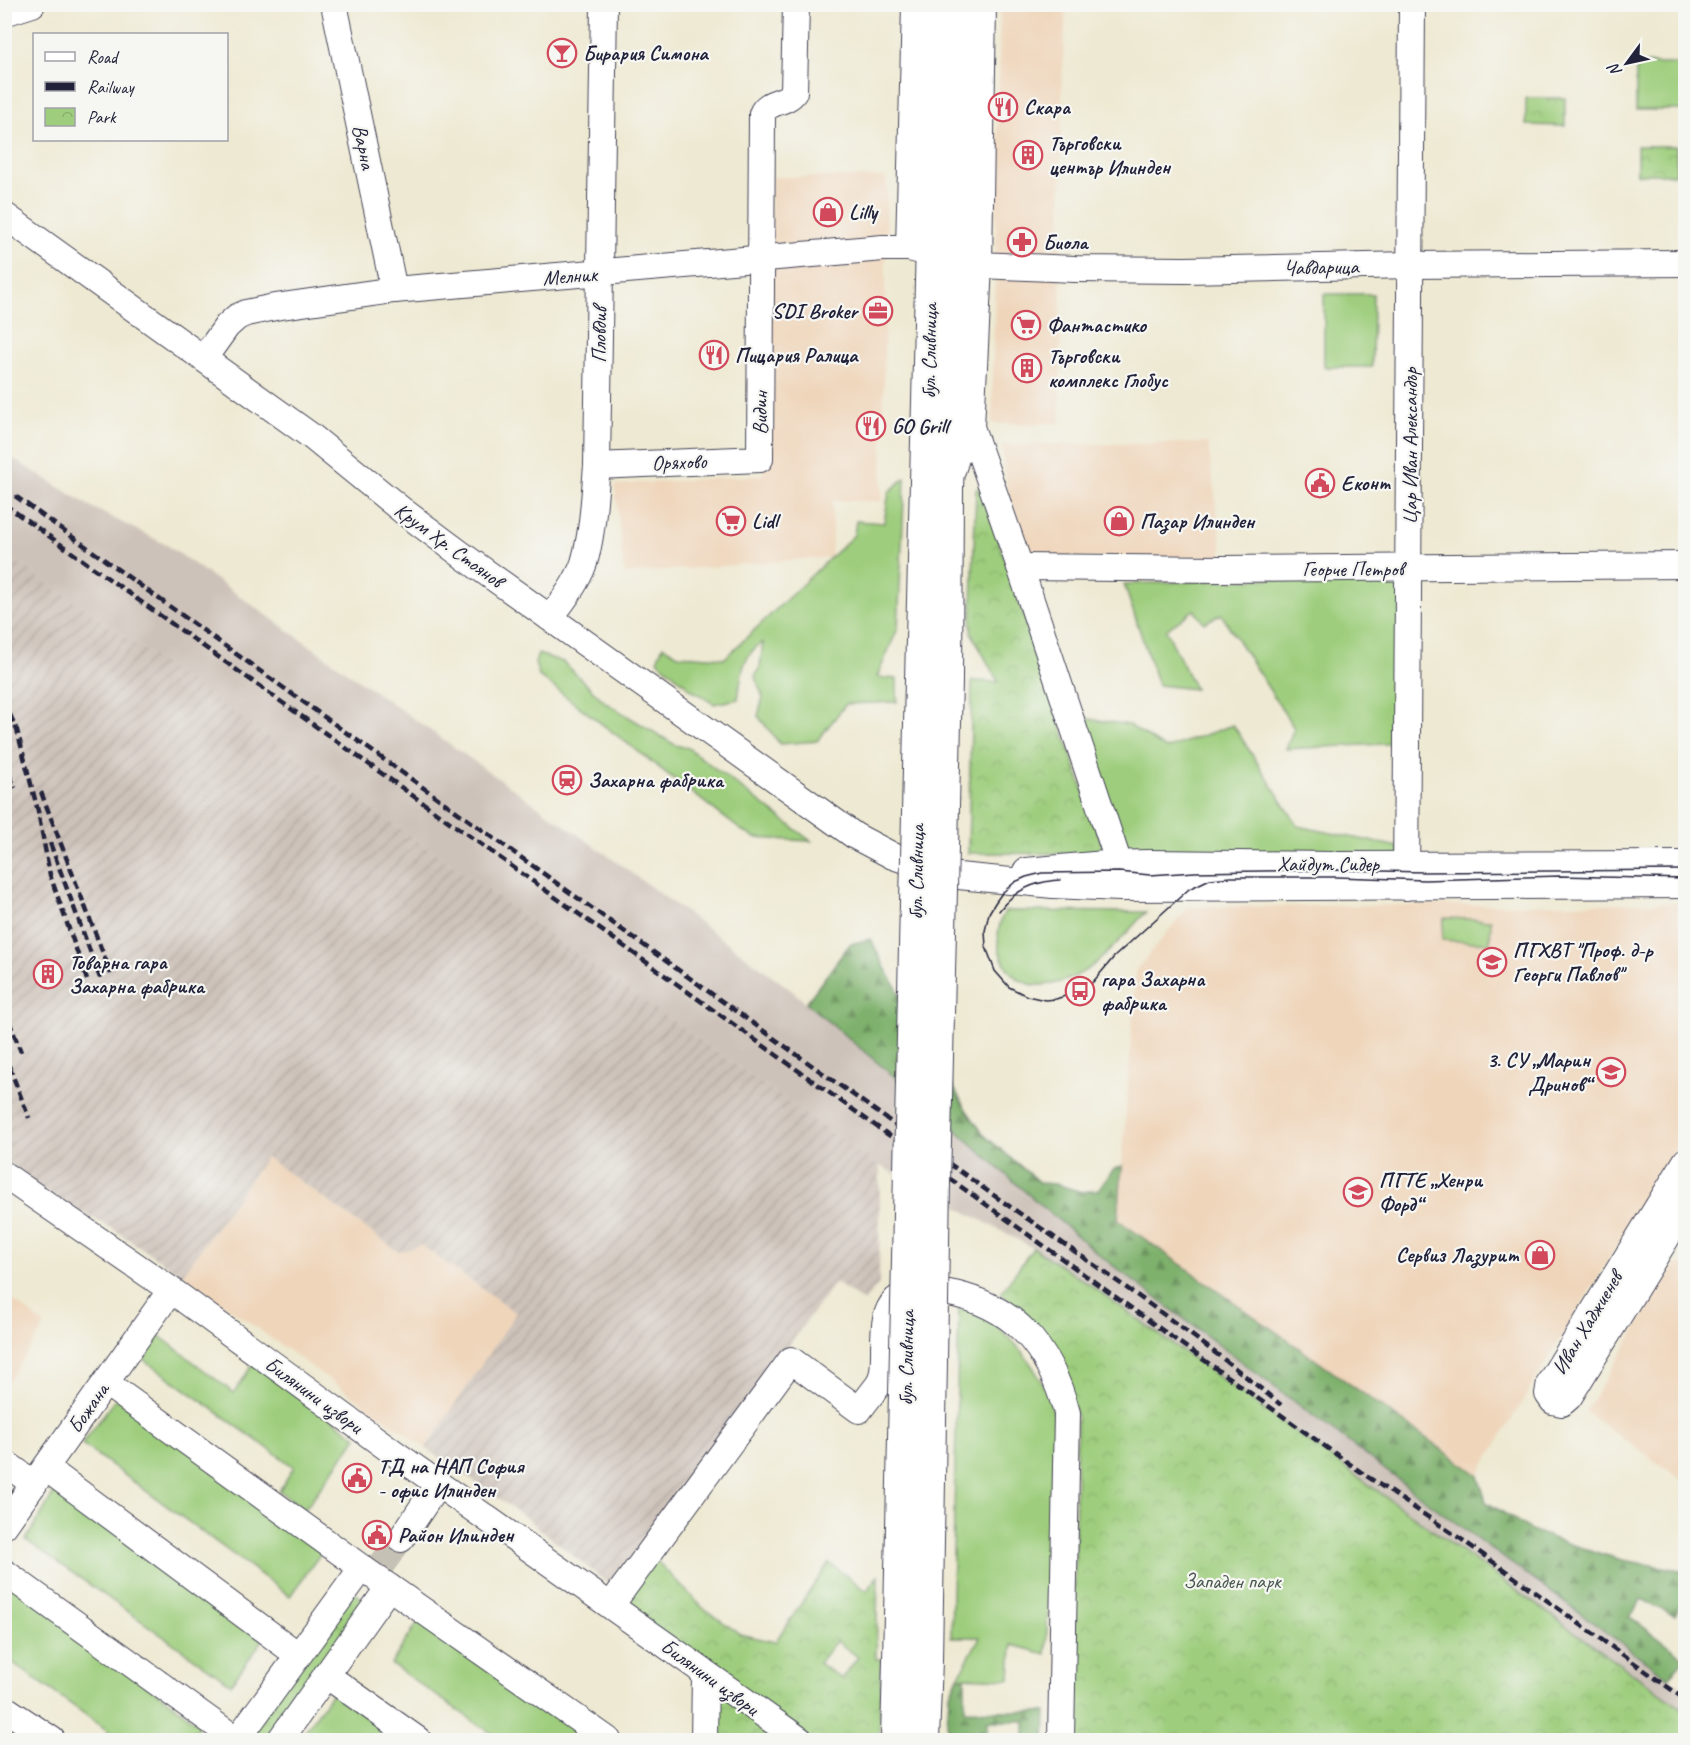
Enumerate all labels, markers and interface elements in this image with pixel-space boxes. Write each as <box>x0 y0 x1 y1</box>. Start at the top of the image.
legend <box>33 33 228 141</box>
north arrow <box>1597 33 1657 93</box>
bar icon: Бирария Симона <box>546 37 578 69</box>
place label: Бирария Симона <box>583 40 709 66</box>
text: Road <box>87 46 120 68</box>
text: N <box>1602 58 1626 80</box>
text: Railway <box>87 76 135 98</box>
restaurant icon: Скара <box>987 91 1019 123</box>
place label: Скара <box>1024 94 1072 120</box>
text: Park <box>87 106 117 128</box>
street label: Варна <box>347 122 382 173</box>
place label: Търговски център Илинден <box>1049 130 1172 180</box>
building icon: Търговски център Илинден <box>1012 139 1044 171</box>
shop icon: Lilly <box>812 196 844 228</box>
place label: Lilly <box>849 199 880 225</box>
pharmacy icon: Биола <box>1006 226 1038 258</box>
place label: Биола <box>1043 229 1089 255</box>
street label: Чавдарица <box>1283 253 1360 281</box>
street label: Мелник <box>542 261 599 291</box>
office icon: SDI Broker <box>862 295 894 327</box>
place label: SDI Broker <box>772 298 859 324</box>
street label: бул. Сливница <box>915 301 943 399</box>
street label: Пловдив <box>586 302 613 363</box>
supermarket icon: Фантастико <box>1010 309 1042 341</box>
place label: Фантастико <box>1047 312 1147 338</box>
restaurant icon: Пицария Ралица <box>698 339 730 371</box>
place label: Пицария Ралица <box>735 342 859 368</box>
place label: Търговски комплекс Глобус <box>1048 343 1169 393</box>
building icon: Търговски комплекс Глобус <box>1011 352 1043 384</box>
street label: Цар Иван Александър <box>1397 367 1423 524</box>
street label: Видин <box>747 390 773 435</box>
restaurant icon: GO Grill <box>855 410 887 442</box>
place label: GO Grill <box>892 413 952 439</box>
street label: Оряхово <box>651 448 708 476</box>
public building icon: Еконт <box>1304 467 1336 499</box>
place label: Еконт <box>1341 470 1392 496</box>
street label: Крум Хр. Стоянов <box>390 497 512 596</box>
supermarket icon: Lidl <box>715 505 747 537</box>
shop icon: Пазар Илинден <box>1103 505 1135 537</box>
place label: Lidl <box>752 508 782 534</box>
place label: Пазар Илинден <box>1140 508 1256 535</box>
street label: Георче Петров <box>1302 556 1408 582</box>
station icon: Захарна фабрика <box>551 764 583 796</box>
place label: Захарна фабрика <box>588 767 725 793</box>
street label: бул. Сливница <box>902 822 930 920</box>
street label: Хайдут Сидер <box>1277 851 1380 877</box>
place label: ПГХВТ "Проф. д-р Георги Павлов" <box>1513 937 1654 987</box>
school or university icon: ПГХВТ "Проф. д-р Георги Павлов" <box>1476 946 1508 978</box>
place label: Товарна гара Захарна фабрика <box>69 949 206 999</box>
building icon: Товарна гара Захарна фабрика <box>32 958 64 990</box>
place label: гара Захарна фабрика <box>1101 966 1206 1016</box>
bus stop icon: гара Захарна фабрика <box>1064 975 1096 1007</box>
place label: 3. СУ „Марин Дринов“ <box>1487 1047 1595 1097</box>
school or university icon: 3. СУ „Марин Дринов“ <box>1595 1056 1627 1088</box>
place label: ПГТЕ „Хенри Форд“ <box>1379 1167 1484 1217</box>
school or university icon: ПГТЕ „Хенри Форд“ <box>1342 1176 1374 1208</box>
shop icon: Сервиз Лазурит <box>1524 1239 1556 1271</box>
place label: Сервиз Лазурит <box>1396 1242 1520 1269</box>
street label: Иван Хаджиенев <box>1546 1263 1630 1379</box>
street label: бул. Сливница <box>892 1308 920 1406</box>
street label: Билянини извори <box>259 1351 369 1441</box>
street label: Божана <box>62 1376 116 1438</box>
place label: ТД на НАП София - офис Илинден <box>378 1453 526 1503</box>
public building icon: ТД на НАП София - офис Илинден <box>341 1462 373 1494</box>
public building icon: Район Илинден <box>361 1519 393 1551</box>
place label: Район Илинден <box>398 1522 515 1548</box>
park label: Западен парк <box>1183 1568 1282 1594</box>
street label: Билянини извори <box>655 1633 765 1723</box>

